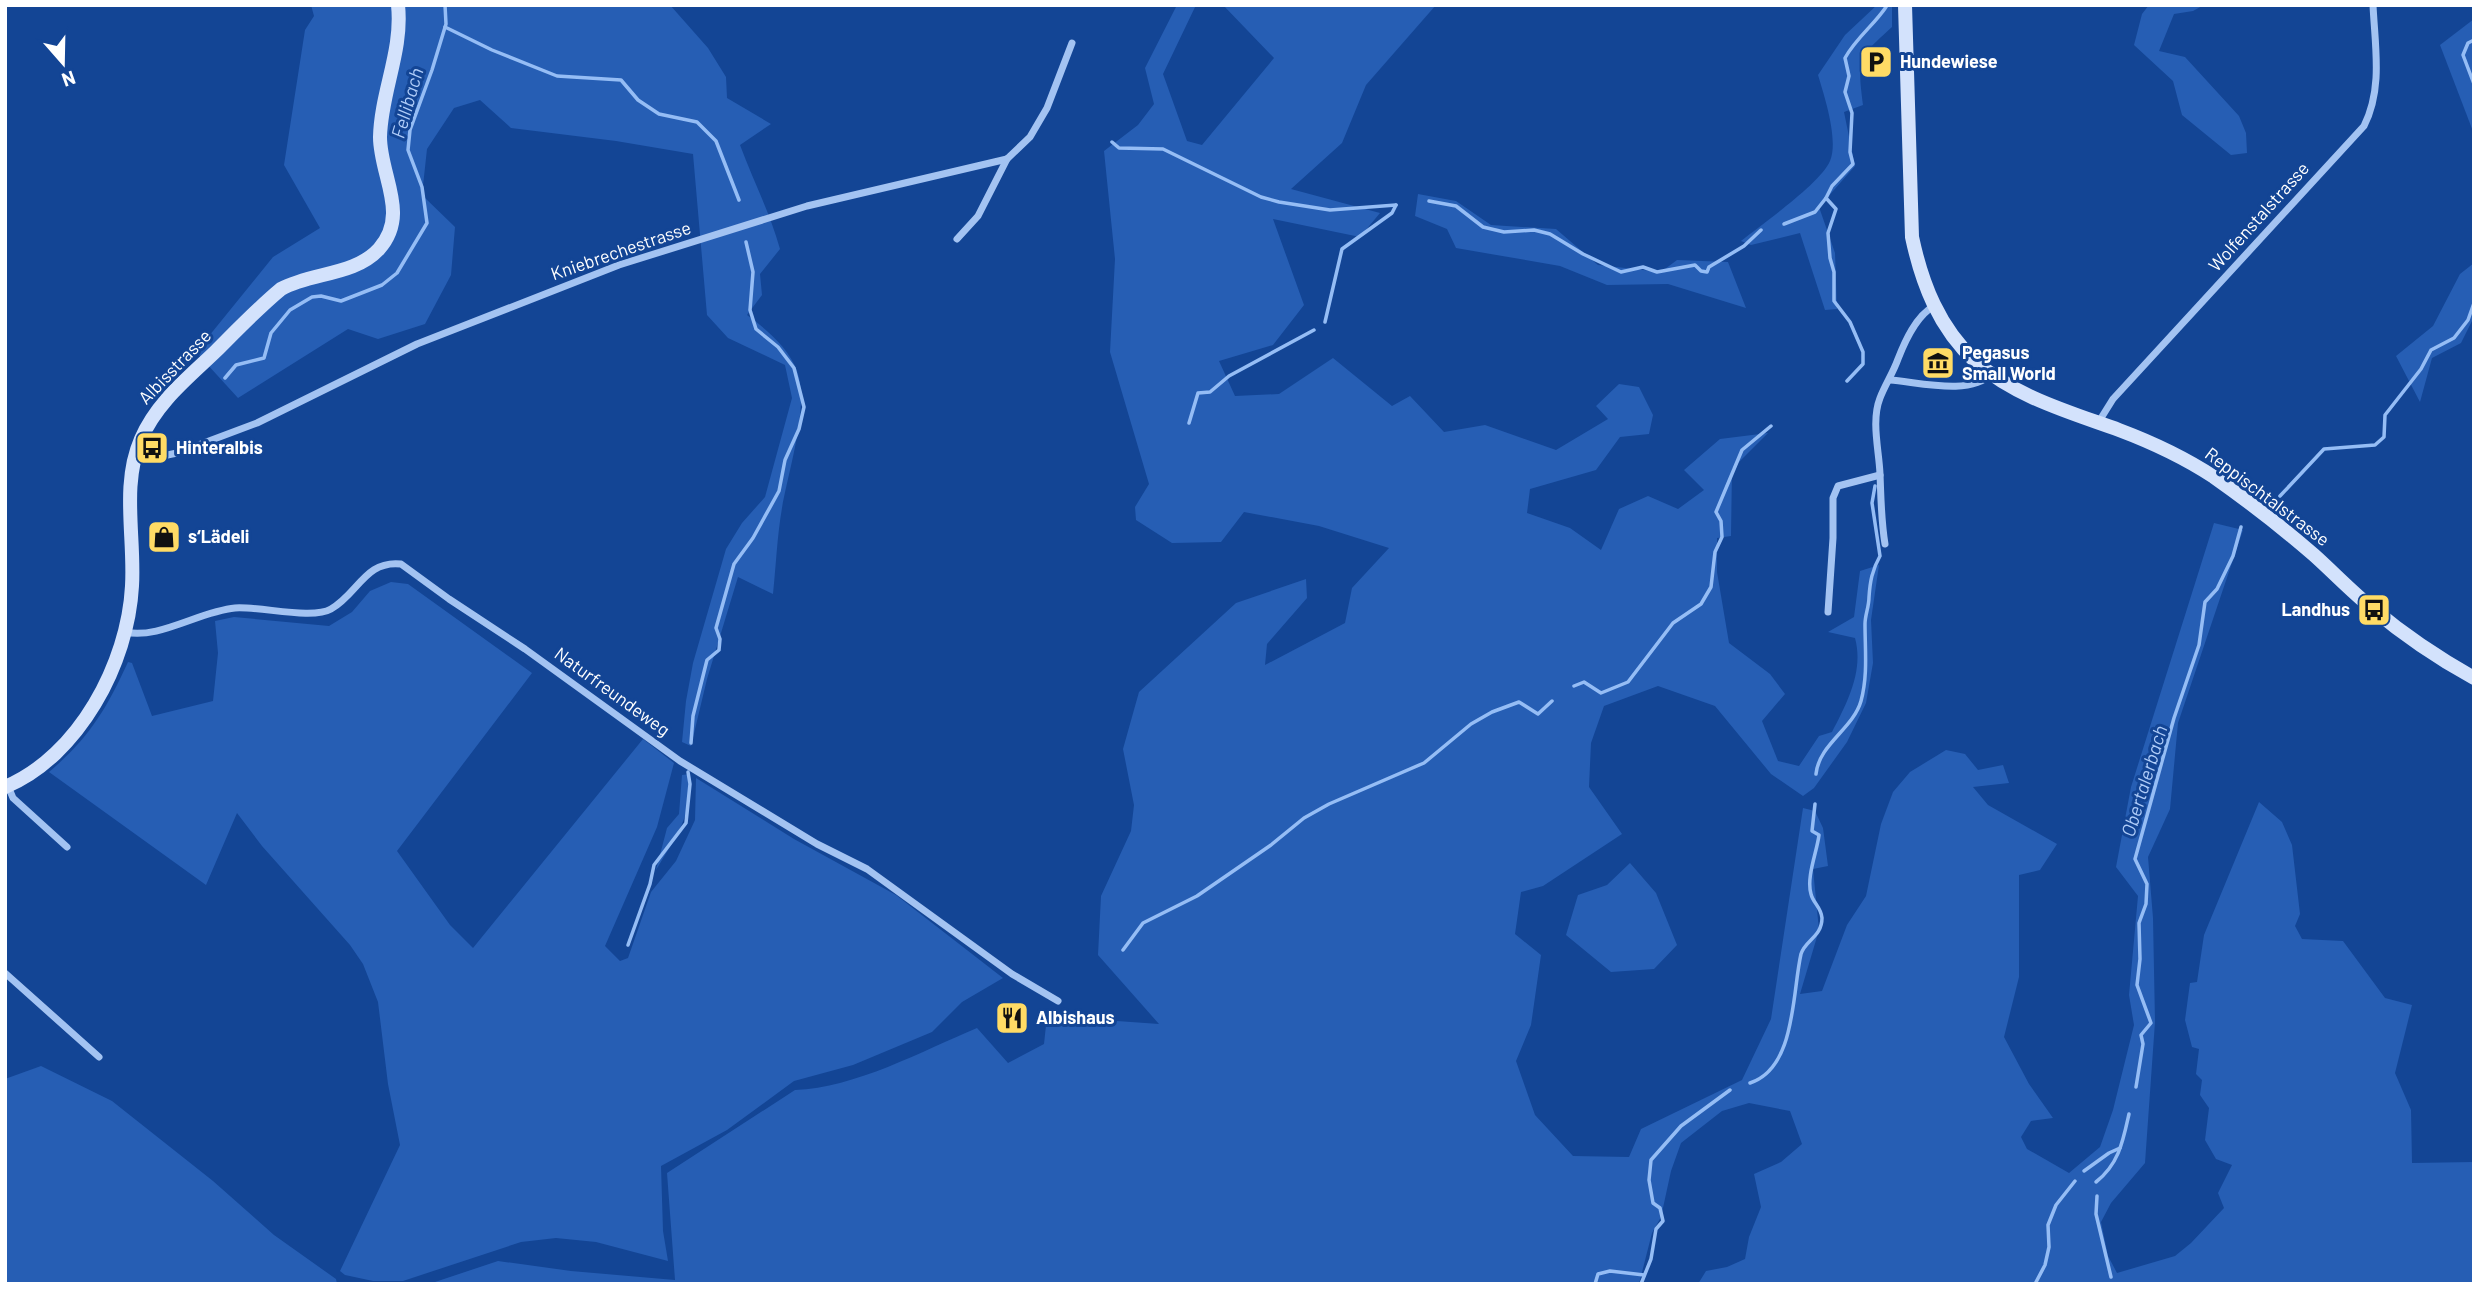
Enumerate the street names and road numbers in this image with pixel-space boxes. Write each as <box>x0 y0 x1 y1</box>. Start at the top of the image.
street label: Wolfenstalstrasse <box>2203 157 2313 276</box>
street label: Kniebrechestrasse <box>548 216 694 284</box>
street label: Albisstrasse <box>133 324 215 408</box>
street label: Reppischtalstrasse <box>2201 442 2334 550</box>
street label: Naturfreundeweg <box>551 642 675 740</box>

